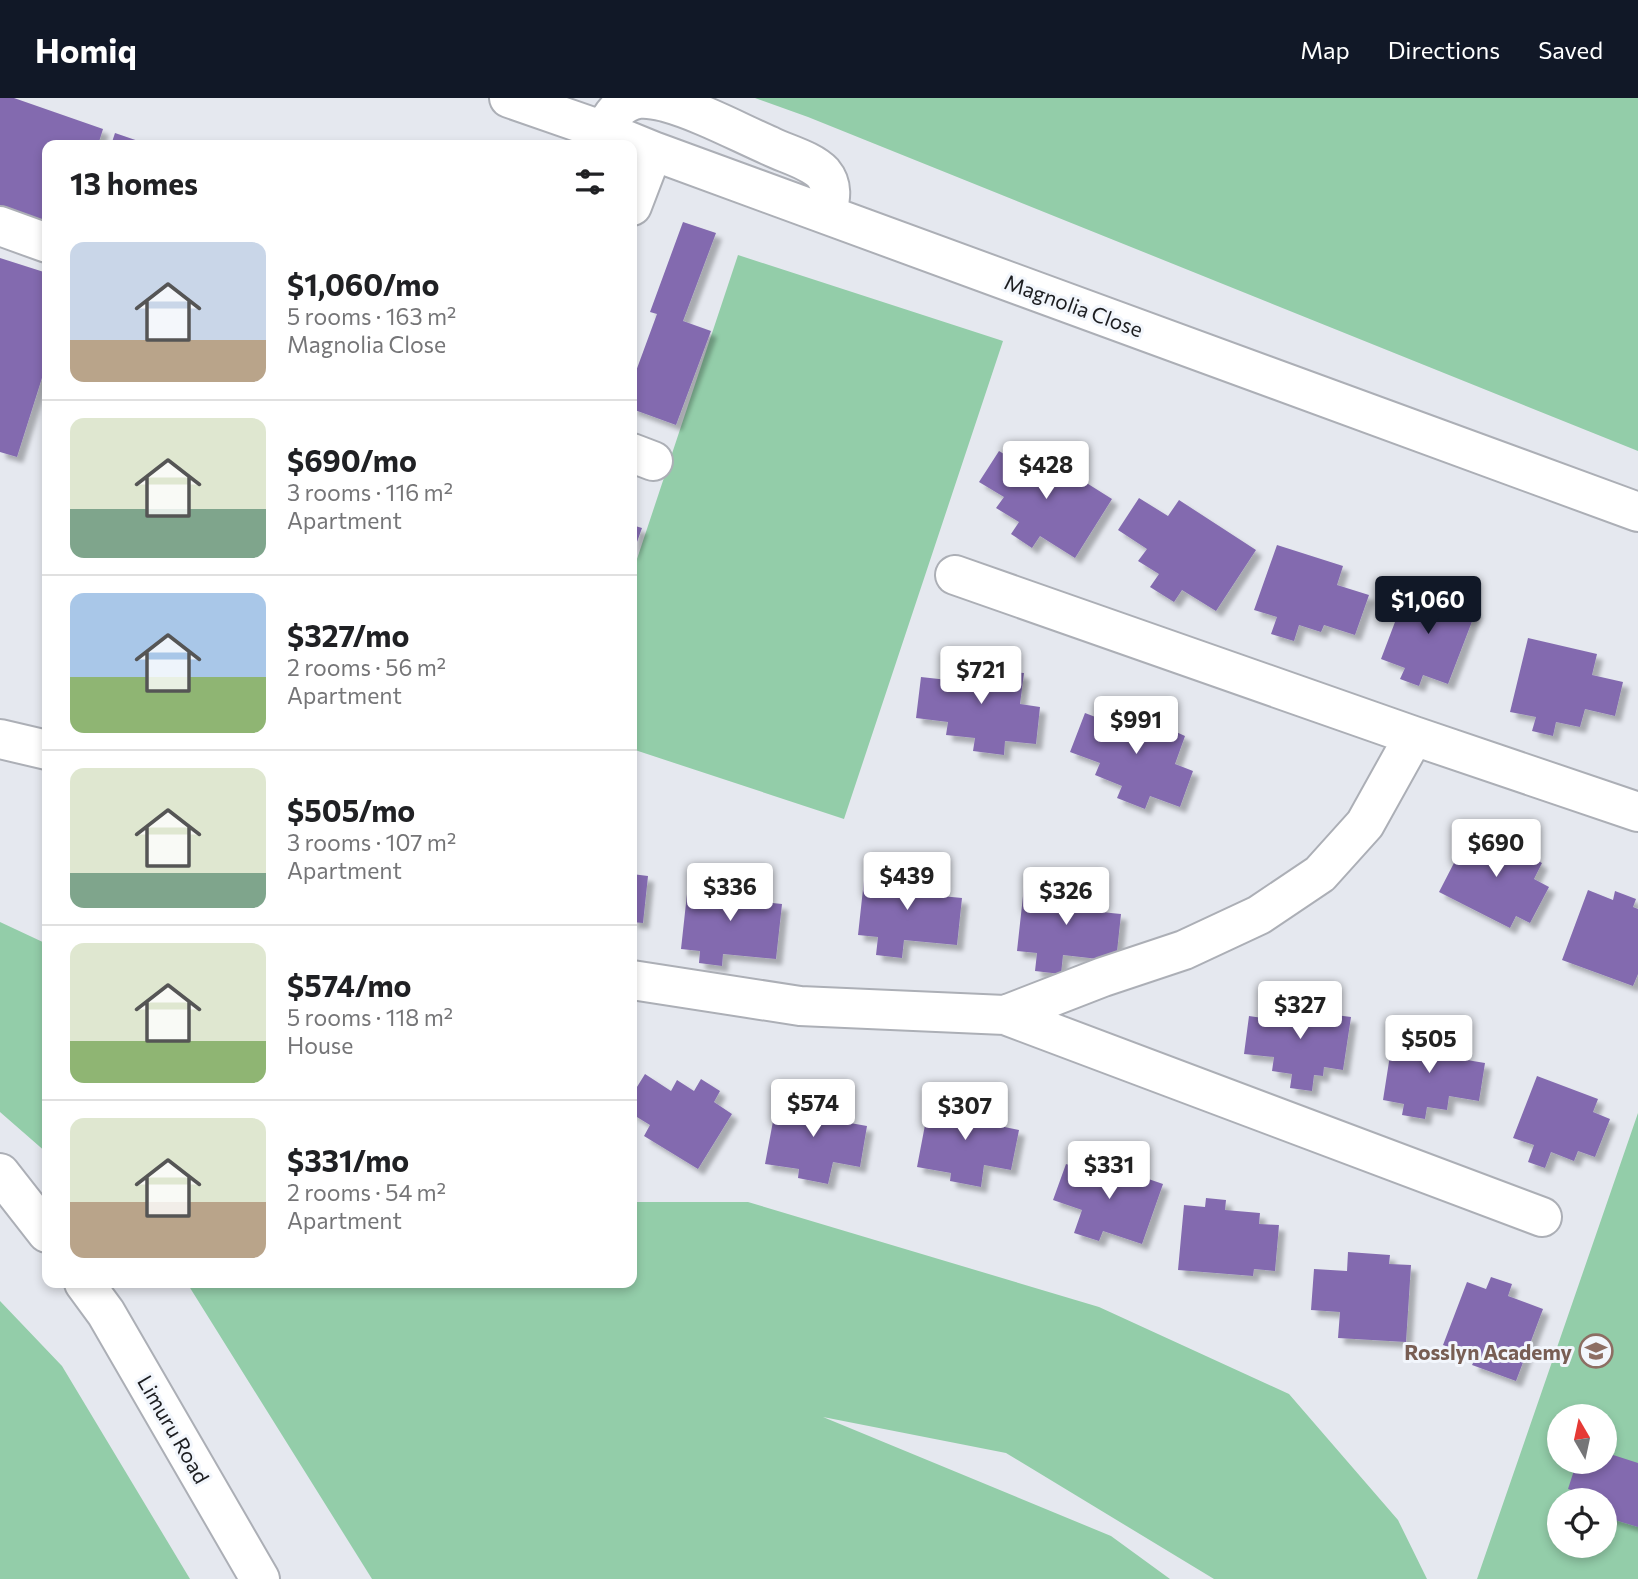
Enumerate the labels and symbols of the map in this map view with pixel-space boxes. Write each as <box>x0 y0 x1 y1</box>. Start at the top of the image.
street label: Magnolia Close <box>1001 268 1147 342</box>
pin: $428 <box>1005 442 1087 501</box>
pin: $1,060 <box>1371 576 1485 636</box>
pin: $721 <box>940 646 1022 706</box>
pin: $991 <box>1095 696 1177 756</box>
pin: $690 <box>1455 820 1537 879</box>
pin: $439 <box>866 852 948 912</box>
pin: $336 <box>689 864 771 923</box>
pin: $326 <box>1025 868 1107 927</box>
pin: $327 <box>1259 982 1341 1041</box>
pin: $505 <box>1388 1016 1470 1075</box>
pin: $574 <box>772 1080 854 1139</box>
pin: $307 <box>924 1082 1006 1142</box>
pin: $331 <box>1068 1142 1150 1201</box>
school or university icon: Rosslyn Academy <box>1577 1332 1615 1370</box>
place label: Rosslyn Academy <box>1404 1339 1572 1364</box>
street label: Limuru Road <box>133 1371 215 1487</box>
north arrow <box>1547 1404 1617 1474</box>

